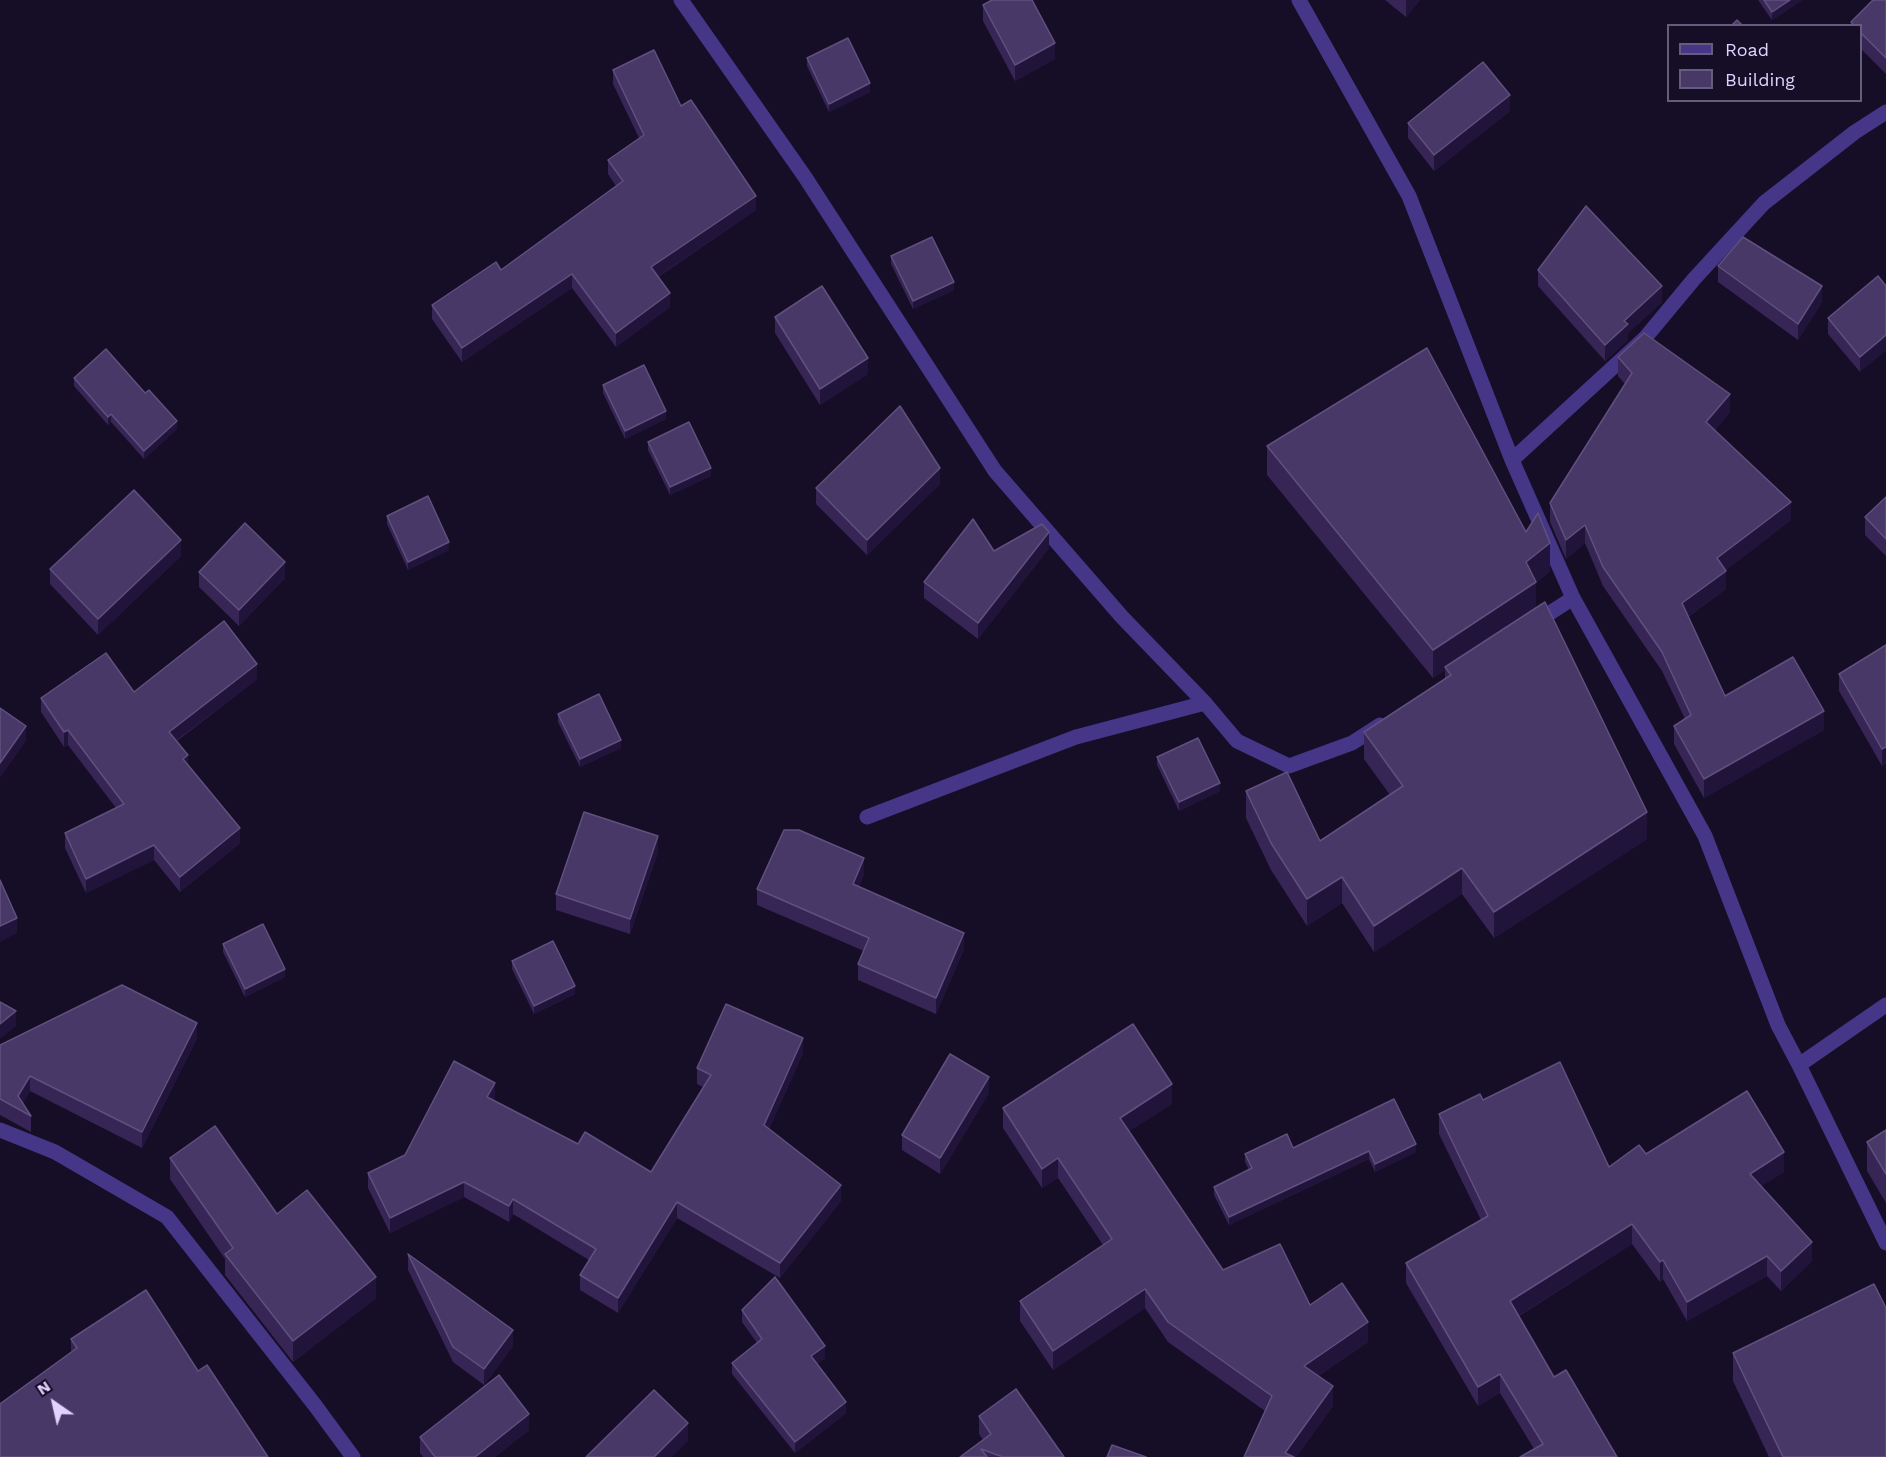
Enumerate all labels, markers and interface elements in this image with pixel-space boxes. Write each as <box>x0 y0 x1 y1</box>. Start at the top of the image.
legend <box>1667 24 1862 102</box>
text: Road <box>1725 39 1769 60</box>
text: Building <box>1725 69 1795 90</box>
north arrow <box>24 1373 84 1433</box>
text: N <box>33 1376 54 1399</box>

